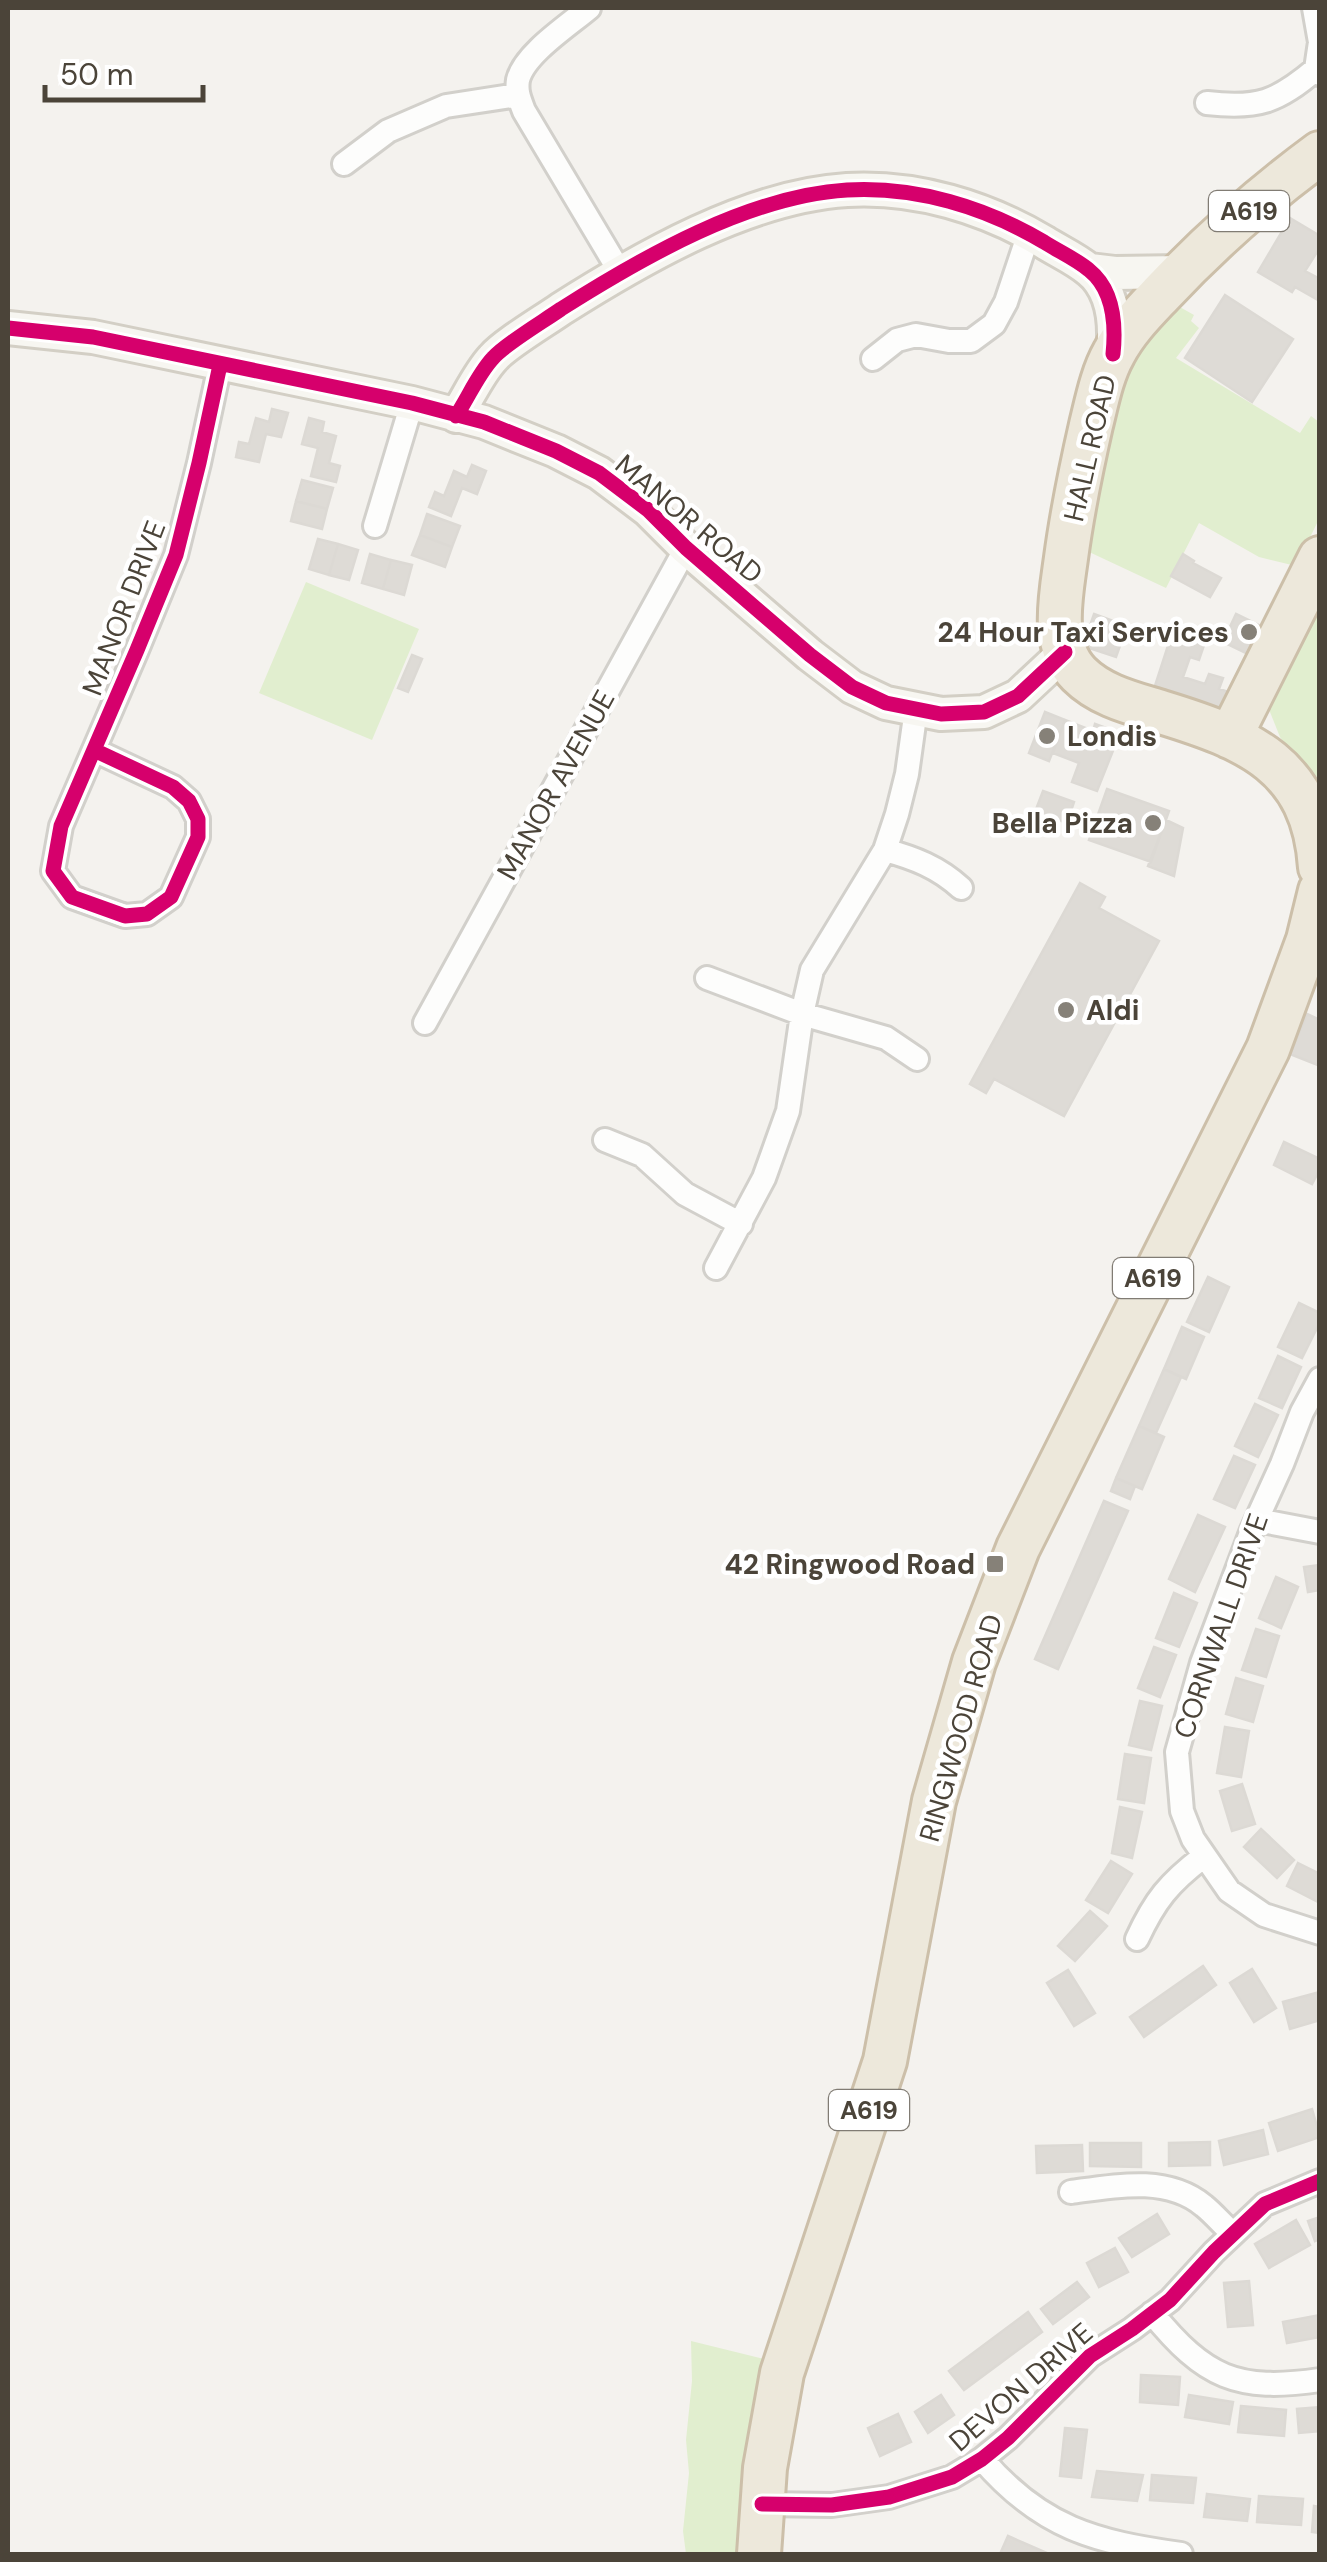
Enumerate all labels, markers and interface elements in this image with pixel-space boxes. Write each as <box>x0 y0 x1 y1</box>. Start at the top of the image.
scale bar <box>45 40 202 102</box>
text: 50 m <box>60 55 134 94</box>
road number: A619 <box>1209 191 1289 231</box>
street label: HALL ROAD <box>1055 371 1125 525</box>
street label: MANOR ROAD <box>607 446 771 592</box>
street label: MANOR DRIVE <box>74 515 174 701</box>
place label: 24 Hour Taxi Services <box>938 614 1229 651</box>
marker: 24 Hour Taxi Services <box>1238 621 1260 643</box>
street label: MANOR AVENUE <box>489 684 623 886</box>
place label: Londis <box>1067 718 1157 755</box>
marker: Londis <box>1036 725 1058 747</box>
place label: Bella Pizza <box>992 805 1133 842</box>
marker: Bella Pizza <box>1142 812 1164 834</box>
place label: Aldi <box>1086 992 1139 1029</box>
marker: Aldi <box>1055 999 1077 1021</box>
road number: A619 <box>1113 1258 1193 1298</box>
street label: CORNWALL DRIVE <box>1165 1509 1277 1743</box>
place label: 42 Ringwood Road <box>725 1546 975 1583</box>
marker: 42 Ringwood Road <box>984 1553 1006 1575</box>
street label: RINGWOOD ROAD <box>911 1610 1011 1846</box>
road number: A619 <box>829 2090 909 2130</box>
street label: DEVON DRIVE <box>941 2314 1101 2460</box>

